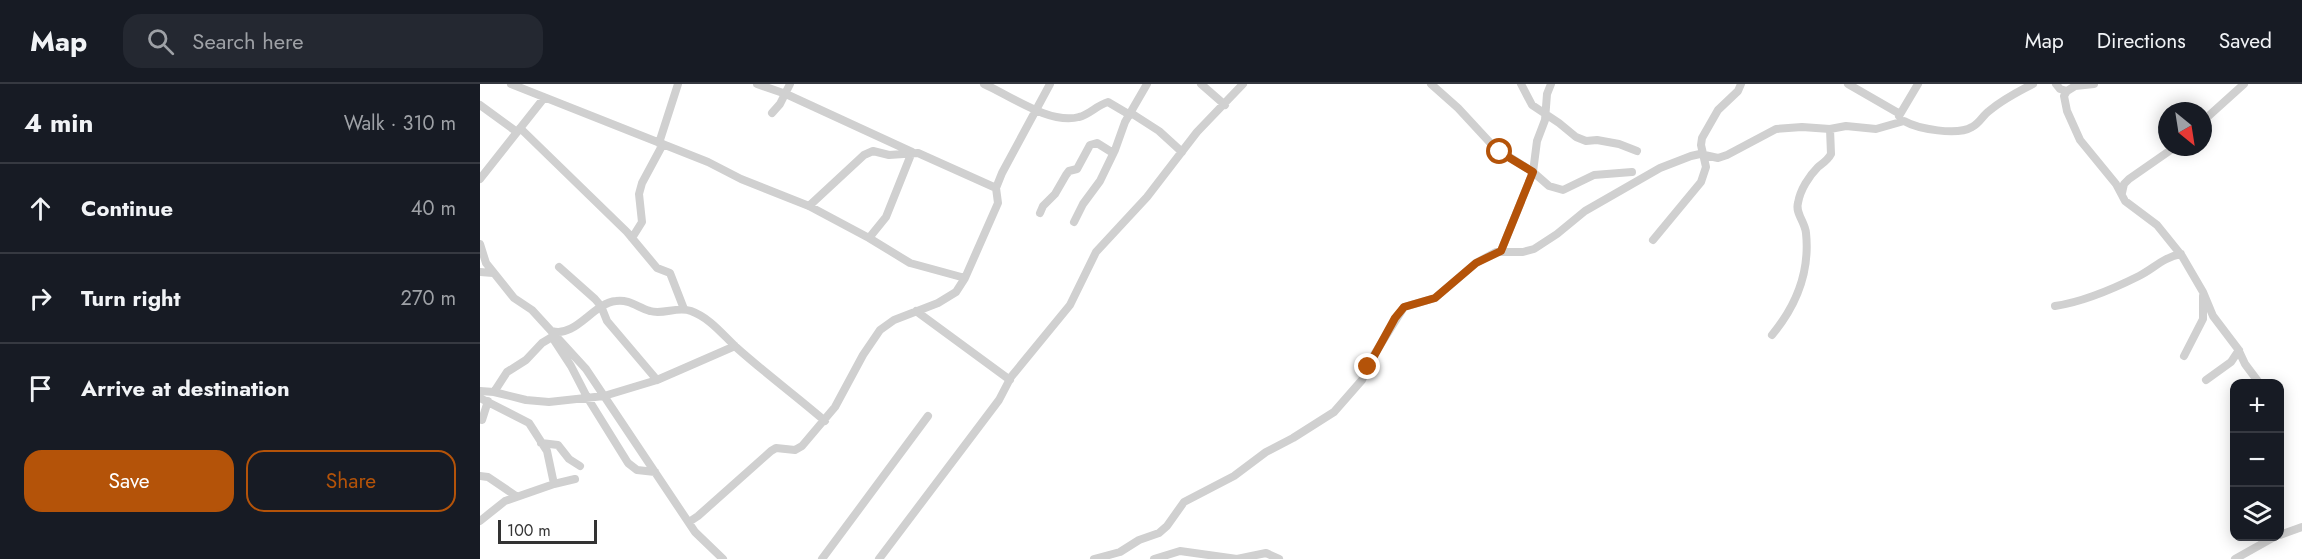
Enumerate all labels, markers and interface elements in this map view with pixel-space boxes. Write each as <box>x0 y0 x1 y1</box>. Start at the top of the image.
search box <box>123 14 543 68</box>
text: Map <box>30 21 87 62</box>
icon: search <box>144 25 177 58</box>
text: Search here <box>192 25 304 57</box>
text: Map <box>2025 26 2064 56</box>
text: Directions <box>2097 26 2186 56</box>
text: Saved <box>2219 26 2272 56</box>
north arrow <box>2158 102 2212 156</box>
text: 4 min <box>24 104 93 142</box>
text: Walk · 310 m <box>344 109 456 138</box>
route start <box>1486 138 1512 164</box>
icon: ahead <box>24 192 57 225</box>
text: Continue <box>81 192 173 224</box>
text: 40 m <box>411 194 456 223</box>
icon: right <box>24 282 57 315</box>
text: Turn right <box>81 282 181 314</box>
text: 270 m <box>401 284 456 313</box>
route end <box>1354 353 1380 379</box>
icon: arrive <box>24 372 57 405</box>
text: Arrive at destination <box>81 372 290 404</box>
map controls <box>2230 379 2284 541</box>
button: + <box>2230 379 2284 433</box>
button: − <box>2230 433 2284 487</box>
button: Save <box>24 450 234 512</box>
button: Share <box>246 450 456 512</box>
button: layers <box>2230 487 2284 541</box>
scale bar <box>498 517 597 544</box>
text: 100 m <box>507 519 551 542</box>

